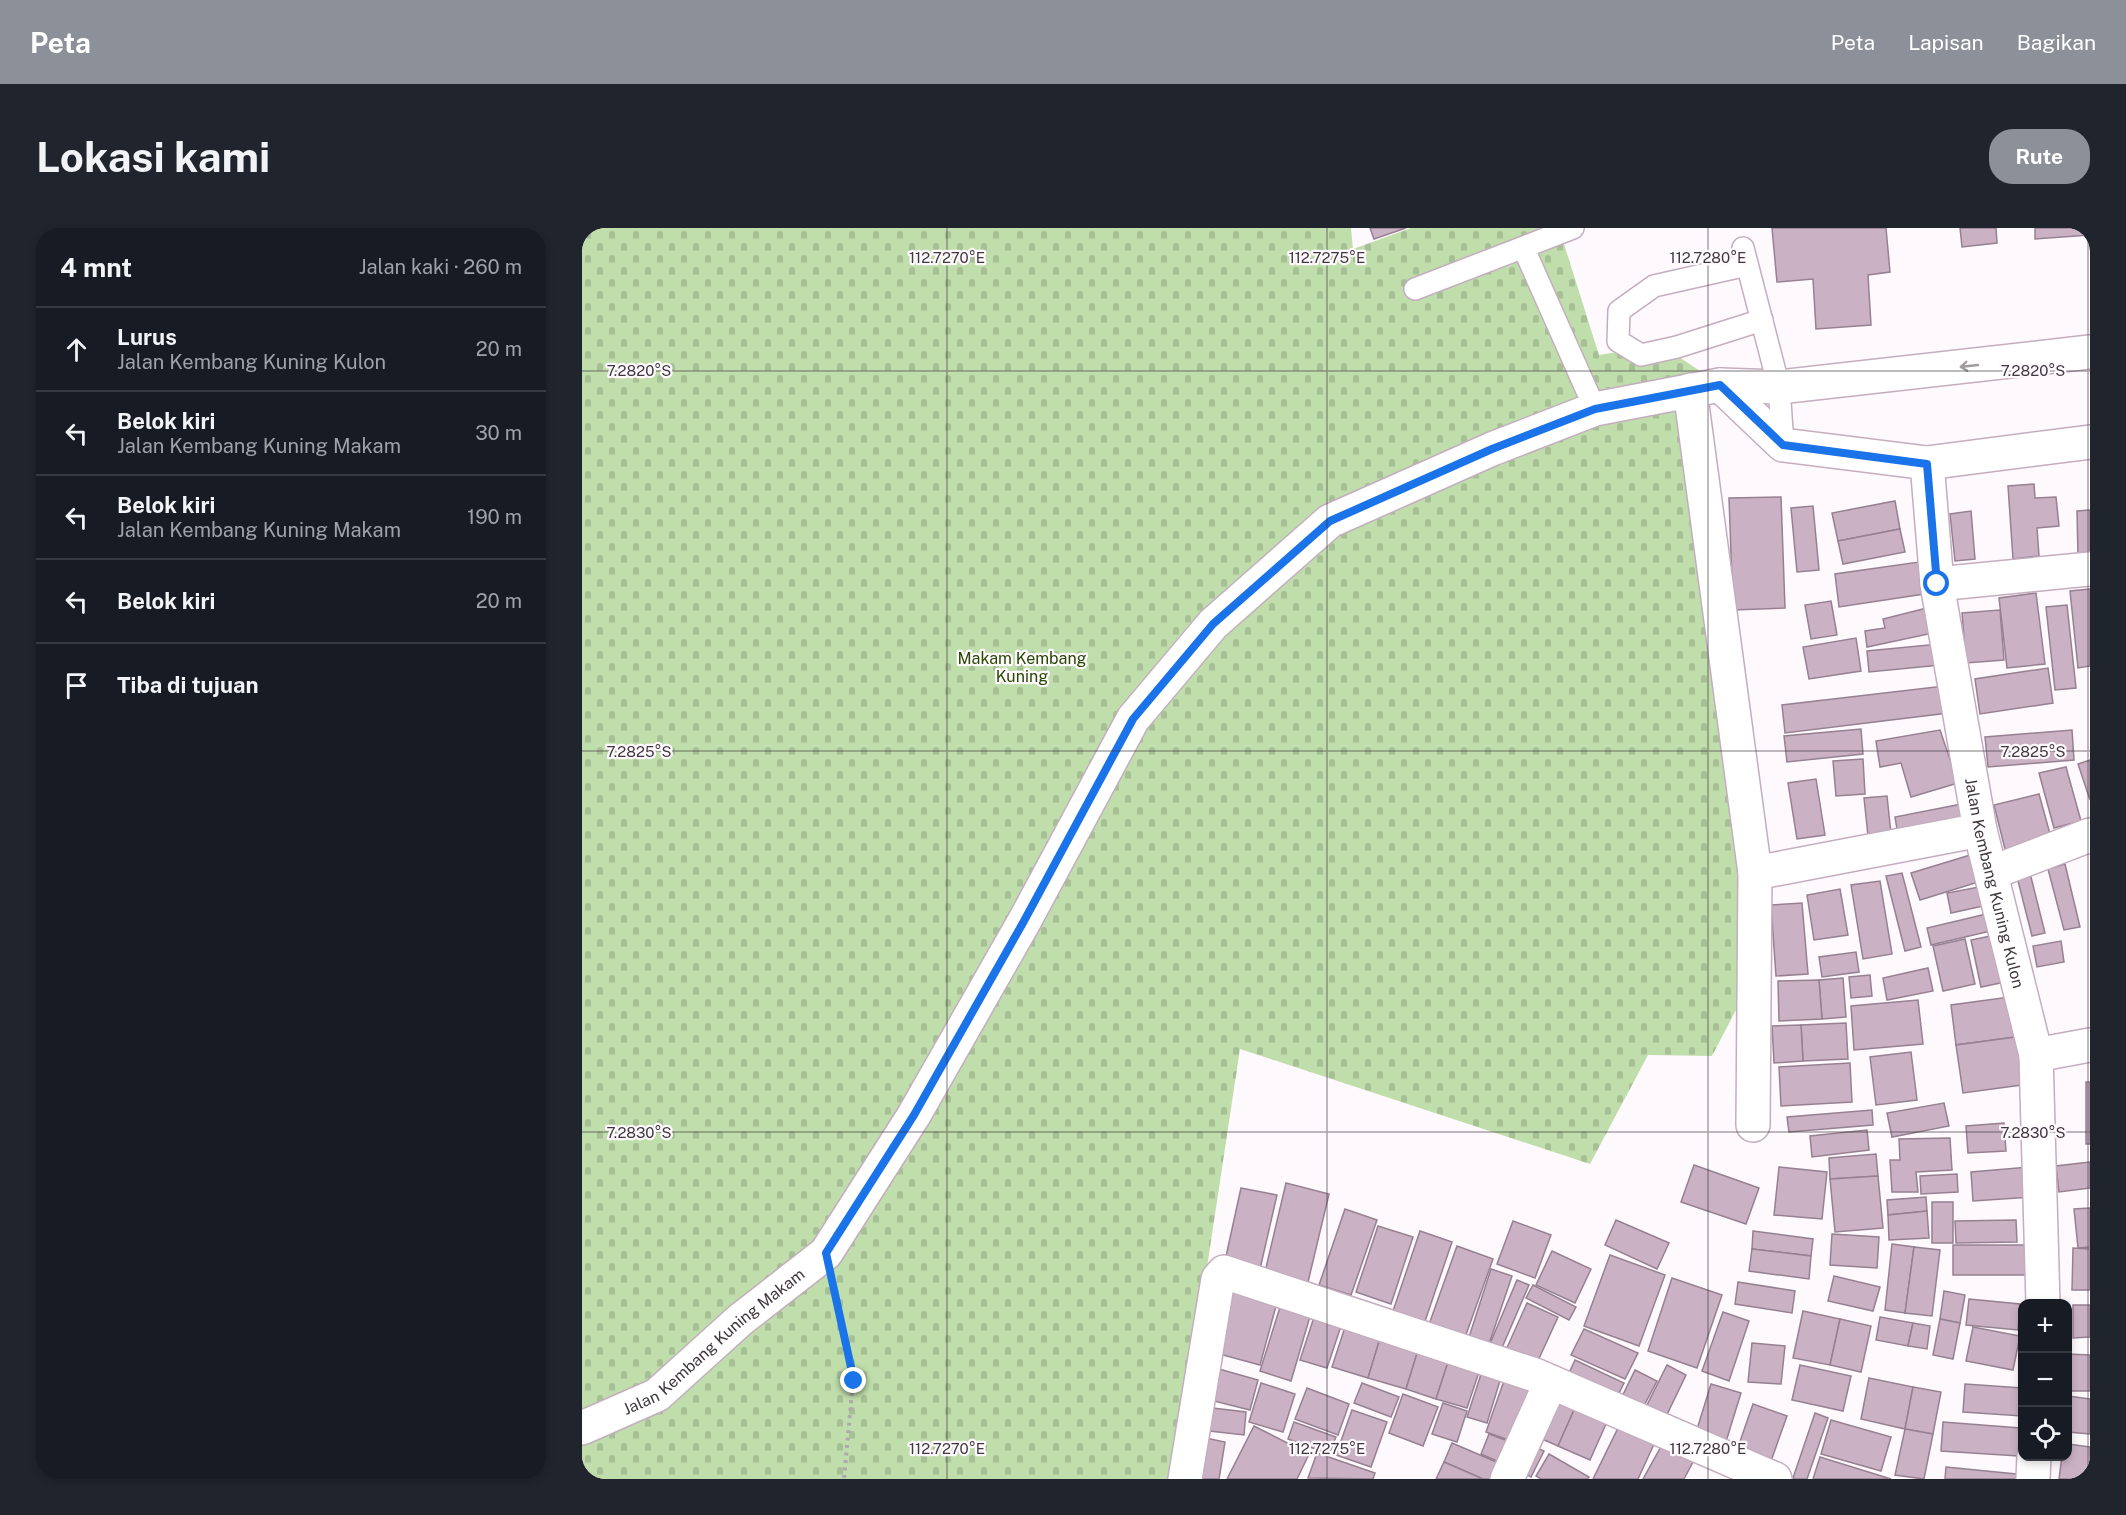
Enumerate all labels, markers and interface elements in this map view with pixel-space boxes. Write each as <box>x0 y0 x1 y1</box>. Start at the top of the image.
text: Peta <box>30 26 91 59</box>
text: Peta <box>1831 30 1875 55</box>
text: Lapisan <box>1908 30 1984 55</box>
text: Bagikan <box>2017 30 2096 55</box>
button: Rute <box>1989 129 2090 184</box>
text: Lokasi kami <box>36 132 270 181</box>
text: 112.7270°E <box>909 249 985 266</box>
text: 112.7275°E <box>1289 249 1365 266</box>
text: 112.7280°E <box>1670 249 1746 266</box>
text: 4 mnt <box>60 252 132 283</box>
text: Jalan kaki · 260 m <box>359 255 522 279</box>
text: Lurus <box>117 324 177 350</box>
icon: ahead <box>60 333 93 366</box>
text: 20 m <box>476 337 522 361</box>
text: Jalan Kembang Kuning Kulon <box>117 350 386 374</box>
one-way arrow <box>1960 361 1980 372</box>
text: 7.2820°S <box>607 362 671 379</box>
text: 7.2820°S <box>2001 362 2065 379</box>
text: Belok kiri <box>117 408 215 434</box>
icon: left <box>60 417 93 450</box>
text: 30 m <box>475 421 522 445</box>
text: Jalan Kembang Kuning Makam <box>117 434 401 458</box>
text: Belok kiri <box>117 492 215 518</box>
icon: left <box>60 501 93 534</box>
text: 190 m <box>467 505 522 529</box>
text: Jalan Kembang Kuning Makam <box>117 518 401 542</box>
route start <box>1923 570 1949 596</box>
icon: left <box>60 585 93 618</box>
text: Belok kiri <box>117 588 215 614</box>
text: 20 m <box>476 589 522 613</box>
park label: Makam Kembang Kuning <box>957 649 1087 686</box>
icon: arrive <box>60 669 93 702</box>
text: Tiba di tujuan <box>117 672 258 698</box>
text: 7.2825°S <box>606 743 672 760</box>
text: 7.2825°S <box>2000 743 2066 760</box>
street label: Jalan Kembang Kuning Kulon <box>1961 776 2028 990</box>
text: 7.2830°S <box>607 1124 671 1141</box>
text: 7.2830°S <box>2001 1124 2065 1141</box>
street label: Jalan Kembang Kuning Makam <box>620 1264 808 1419</box>
map controls <box>2018 1299 2072 1461</box>
button: + <box>2018 1299 2072 1353</box>
button: − <box>2018 1353 2072 1407</box>
route end <box>840 1367 866 1393</box>
button: locate <box>2018 1407 2072 1461</box>
text: 112.7270°E <box>909 1440 985 1457</box>
text: 112.7275°E <box>1289 1440 1365 1457</box>
text: 112.7280°E <box>1670 1440 1746 1457</box>

